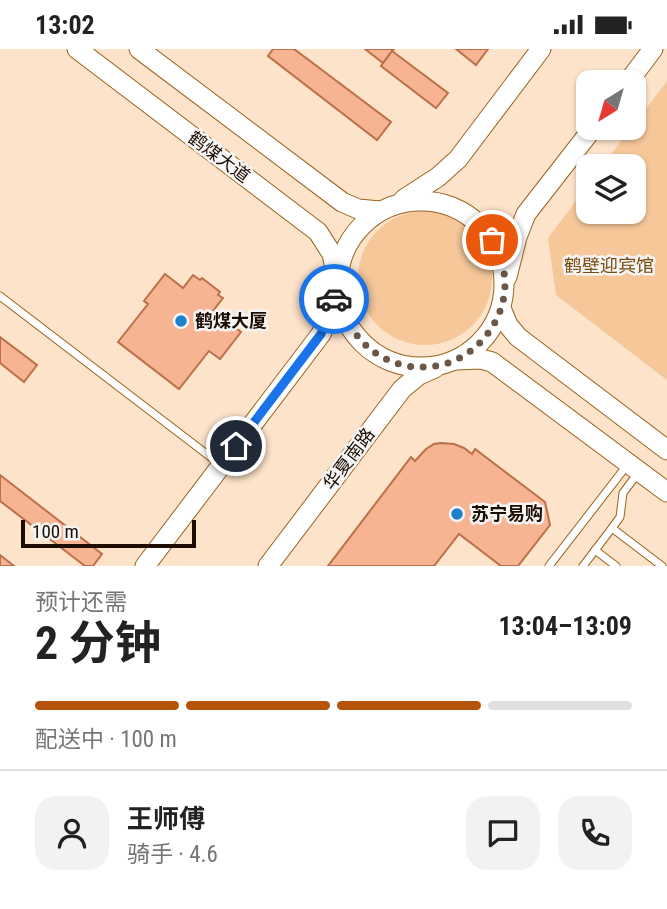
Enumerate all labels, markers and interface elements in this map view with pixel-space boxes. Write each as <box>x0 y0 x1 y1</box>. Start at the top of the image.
text: 13:02 <box>35 10 95 40</box>
north arrow <box>576 70 646 140</box>
map controls <box>576 70 646 224</box>
street label: 鹤煤大道 <box>184 127 254 187</box>
button: layers <box>576 154 646 224</box>
pin <box>462 210 522 270</box>
icon: bag <box>473 221 511 259</box>
park label: 鹤壁迎宾馆 <box>564 255 654 276</box>
courier <box>299 264 369 334</box>
icon: car <box>315 280 353 318</box>
place label: 鹤煤大厦 <box>195 310 267 331</box>
marker: 鹤煤大厦 <box>173 313 189 329</box>
pin <box>206 416 266 476</box>
street label: 华夏南路 <box>319 424 379 494</box>
icon: home <box>217 427 255 465</box>
place label: 苏宁易购 <box>471 503 543 524</box>
marker: 苏宁易购 <box>449 506 465 522</box>
scale bar <box>21 517 196 549</box>
text: 100 m <box>32 520 79 543</box>
text: 预计还需 <box>35 589 127 616</box>
text: 13:04–13:09 <box>498 611 632 641</box>
text: 2 分钟 <box>35 616 161 670</box>
text: 配送中 · 100 m <box>35 726 177 753</box>
button: person <box>35 796 109 870</box>
button: chat <box>466 796 540 870</box>
button: phone <box>558 796 632 870</box>
text: 王师傅 <box>127 804 205 834</box>
text: 骑手 · 4.6 <box>127 841 218 868</box>

